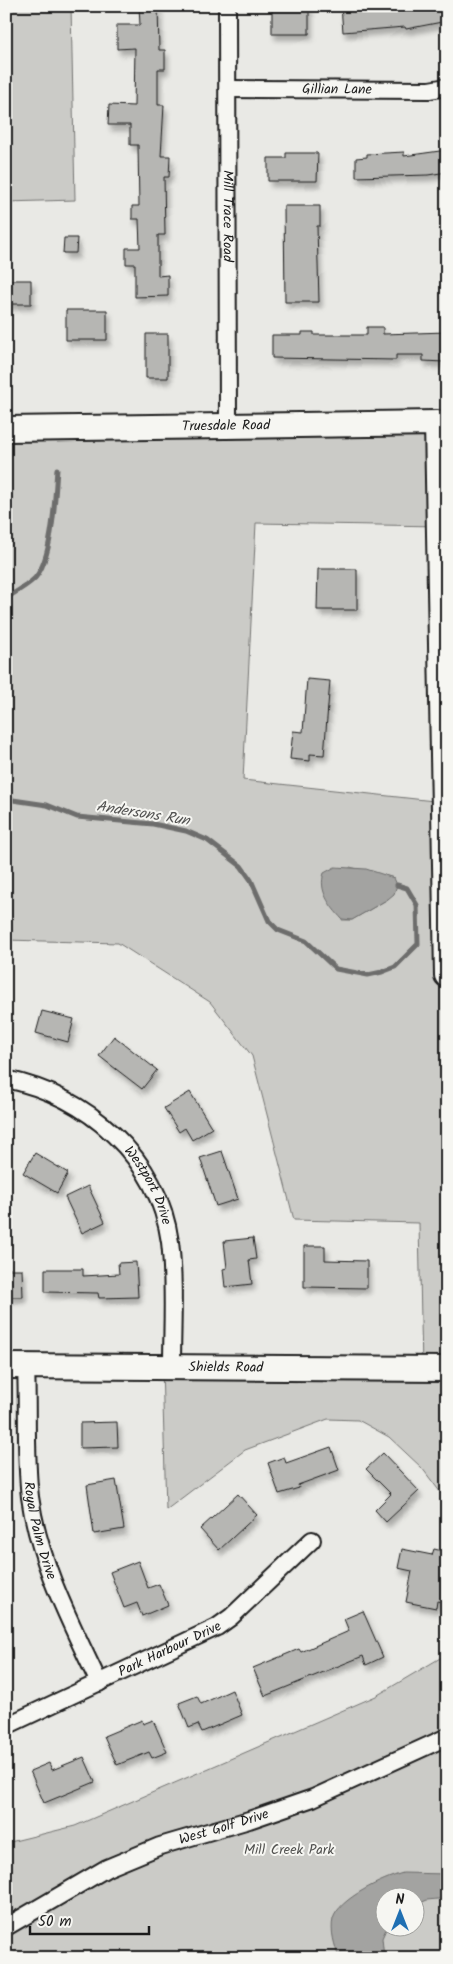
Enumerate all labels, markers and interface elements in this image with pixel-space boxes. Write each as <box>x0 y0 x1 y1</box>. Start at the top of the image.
street label: Gillian Lane <box>302 78 373 101</box>
street label: Mill Trace Road <box>216 170 239 263</box>
street label: Truesdale Road <box>182 414 271 438</box>
water label: Andersons Run <box>95 795 192 833</box>
street label: Westport Drive <box>118 1141 177 1228</box>
street label: Shields Road <box>189 1356 264 1379</box>
street label: Royal Palm Drive <box>18 1481 63 1584</box>
street label: Park Harbour Drive <box>115 1615 227 1683</box>
street label: West Golf Drive <box>176 1803 272 1851</box>
park label: Mill Creek Park <box>244 1839 334 1861</box>
north arrow <box>376 1886 426 1936</box>
text: N <box>396 1889 405 1911</box>
scale bar <box>30 1904 149 1936</box>
text: 50 m <box>38 1910 72 1934</box>

